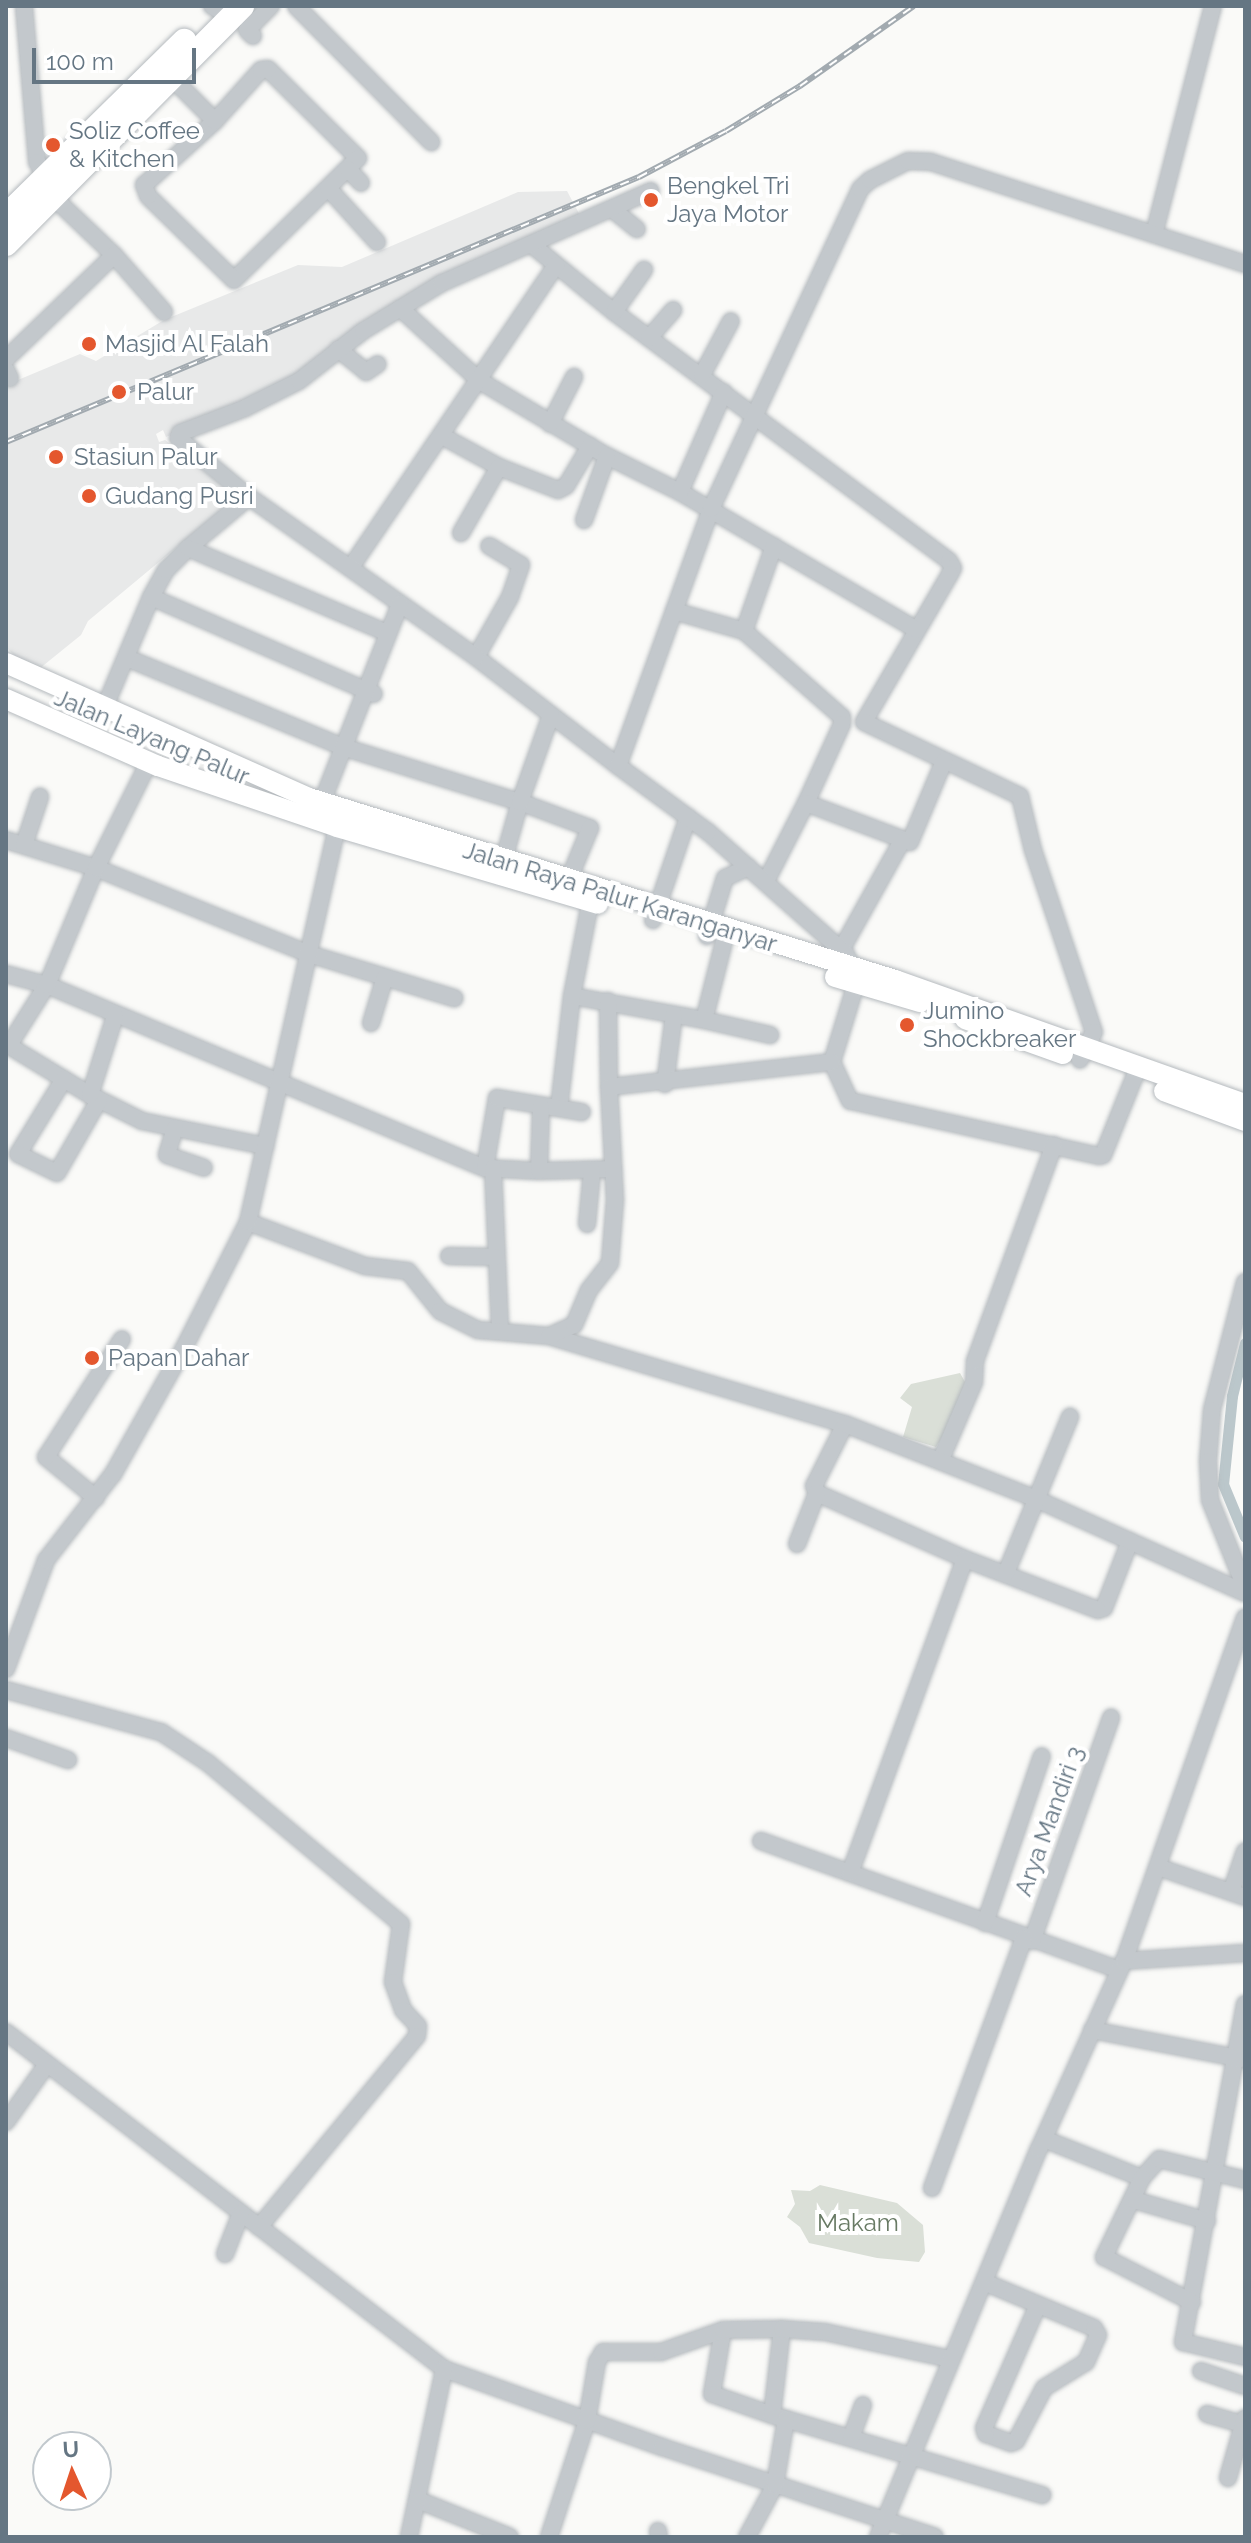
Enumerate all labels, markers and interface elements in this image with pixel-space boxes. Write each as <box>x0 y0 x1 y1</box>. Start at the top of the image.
scale bar <box>36 32 200 82</box>
text: 100 m <box>46 47 114 76</box>
place label: Soliz Coffee & Kitchen <box>69 117 200 173</box>
marker: Soliz Coffee & Kitchen <box>44 136 62 154</box>
place label: Bengkel Tri Jaya Motor <box>667 172 791 228</box>
marker: Bengkel Tri Jaya Motor <box>642 191 660 209</box>
place label: Masjid Al Falah <box>105 330 270 358</box>
marker: Masjid Al Falah <box>80 335 98 353</box>
place label: Palur <box>137 378 194 406</box>
marker: Palur <box>108 381 130 403</box>
place label: Stasiun Palur <box>74 443 218 471</box>
marker: Stasiun Palur <box>45 446 67 468</box>
place label: Gudang Pusri <box>105 482 254 510</box>
marker: Gudang Pusri <box>80 487 98 505</box>
street label: Jalan Layang Palur <box>50 683 254 791</box>
street label: Jalan Raya Palur Karanganyar <box>459 835 781 959</box>
place label: Jumino Shockbreaker <box>923 997 1076 1053</box>
marker: Jumino Shockbreaker <box>898 1016 916 1034</box>
place label: Papan Dahar <box>108 1344 250 1372</box>
marker: Papan Dahar <box>83 1349 101 1367</box>
street label: Arya Mandiri 3 <box>1009 1742 1089 1900</box>
park label: Makam <box>817 2209 899 2237</box>
north arrow <box>32 2431 112 2511</box>
text: U <box>62 2436 80 2462</box>

